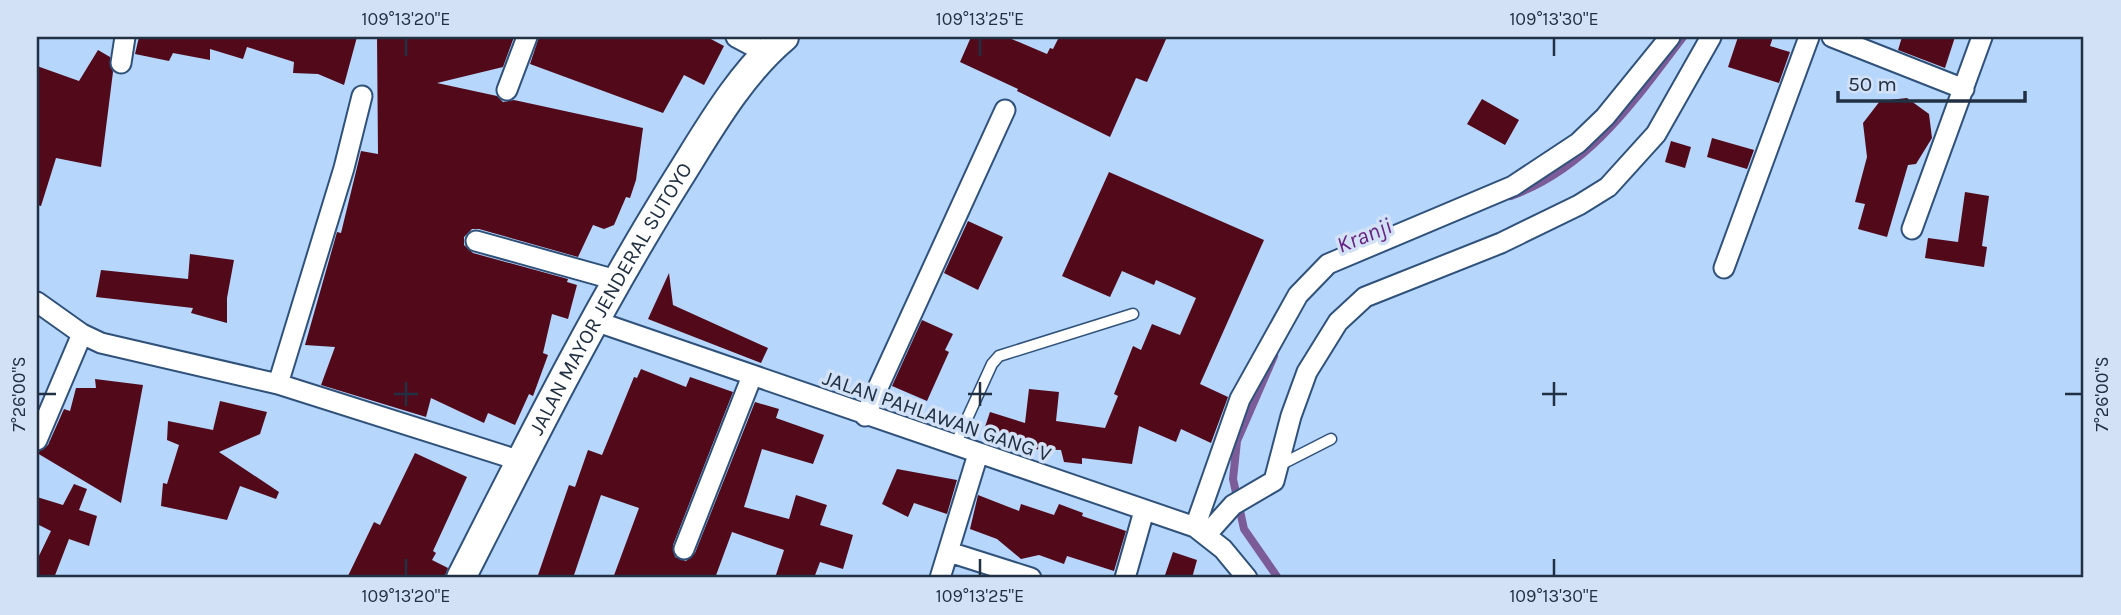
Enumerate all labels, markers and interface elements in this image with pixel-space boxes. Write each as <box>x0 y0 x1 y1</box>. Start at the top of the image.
text: 109°13'20"E <box>362 8 450 30</box>
text: 109°13'25"E <box>936 8 1024 30</box>
text: 109°13'30"E <box>1509 8 1599 30</box>
scale bar <box>1838 60 2025 104</box>
text: 50 m <box>1848 72 1897 96</box>
street label: JALAN MAYOR JENDERAL SUTOYO <box>524 158 697 439</box>
water label: Kranji <box>1333 212 1396 259</box>
text: 7°26'00"S <box>8 356 30 432</box>
text: 7°26'00"S <box>2091 356 2113 432</box>
street label: JALAN PAHLAWAN GANG V <box>820 366 1054 466</box>
text: 109°13'20"E <box>362 585 450 607</box>
text: 109°13'25"E <box>936 585 1024 607</box>
text: 109°13'30"E <box>1509 585 1599 607</box>

